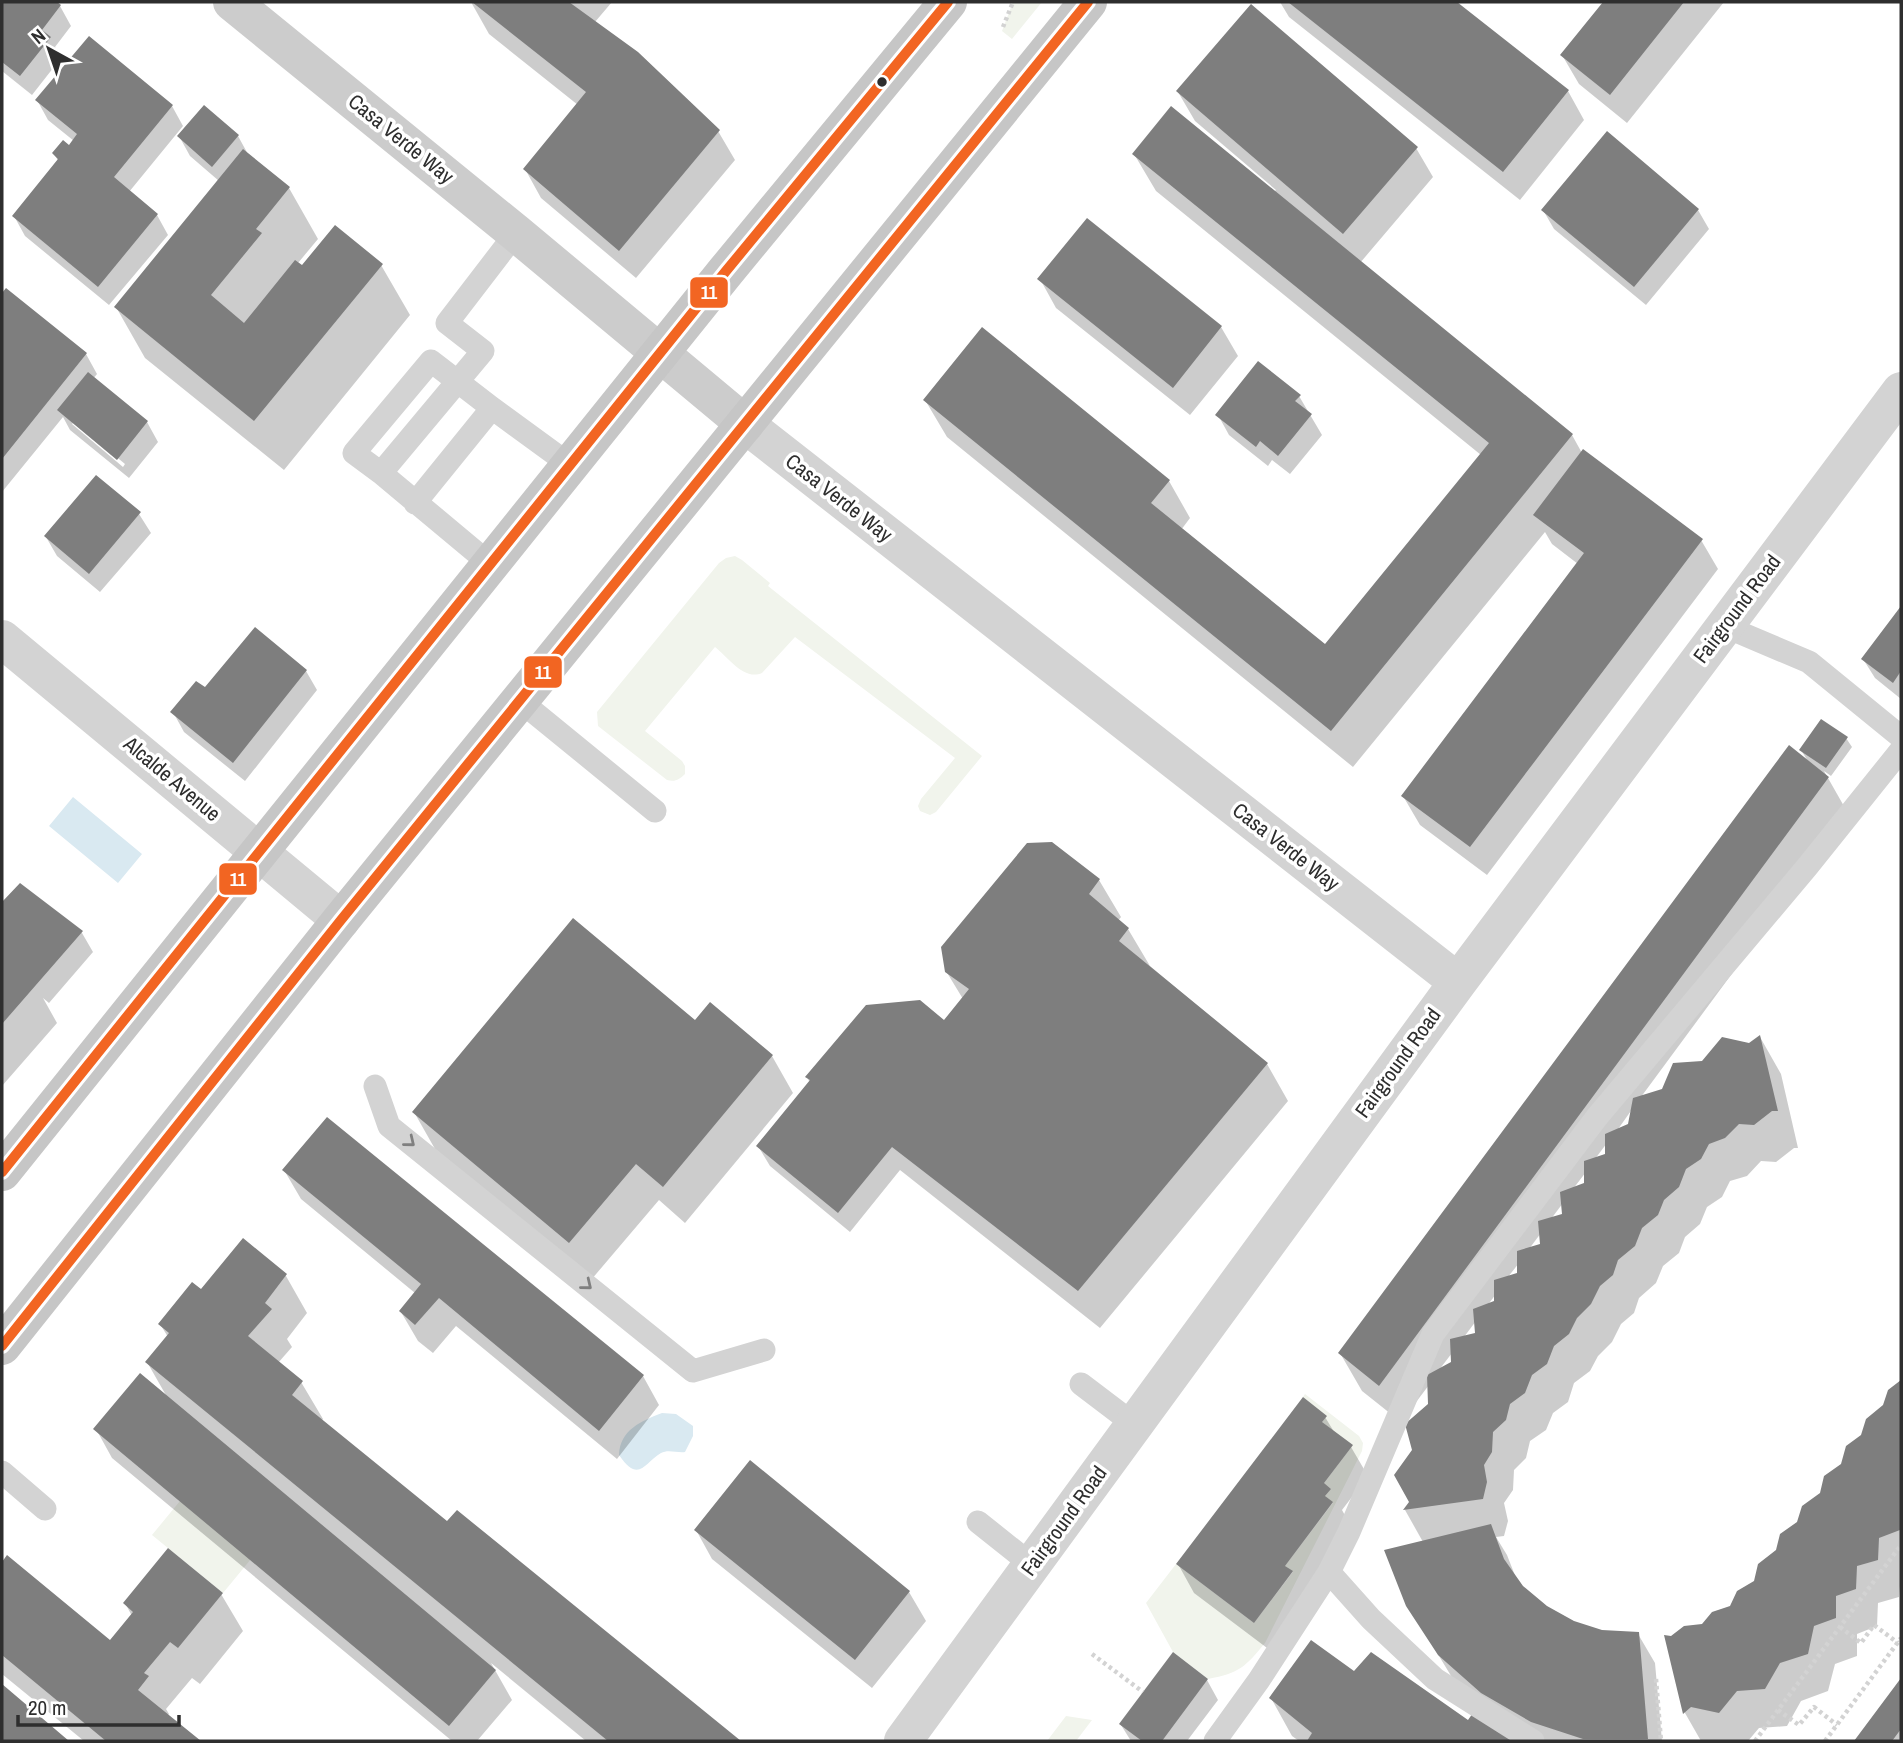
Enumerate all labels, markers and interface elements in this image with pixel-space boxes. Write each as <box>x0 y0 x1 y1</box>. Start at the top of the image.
north arrow <box>14 14 84 84</box>
text: N <box>25 22 51 50</box>
unlabelled marker <box>875 75 889 89</box>
street label: Casa Verde Way <box>342 87 461 191</box>
line badge: 11 <box>689 276 729 309</box>
text: 11 <box>701 279 718 305</box>
street label: Casa Verde Way <box>780 447 899 549</box>
street label: Fairground Road <box>1686 548 1787 669</box>
line badge: 11 <box>523 655 563 689</box>
text: 11 <box>535 659 552 685</box>
street label: Alcalde Avenue <box>117 729 227 828</box>
street label: Casa Verde Way <box>1227 796 1346 898</box>
line badge: 11 <box>218 862 258 896</box>
text: 11 <box>230 866 247 892</box>
street label: Fairground Road <box>1348 1002 1447 1124</box>
one-way arrow <box>401 1134 414 1146</box>
one-way arrow <box>578 1277 591 1289</box>
street label: Fairground Road <box>1014 1460 1113 1582</box>
scale bar <box>18 1684 178 1728</box>
text: 20 m <box>28 1693 66 1722</box>

